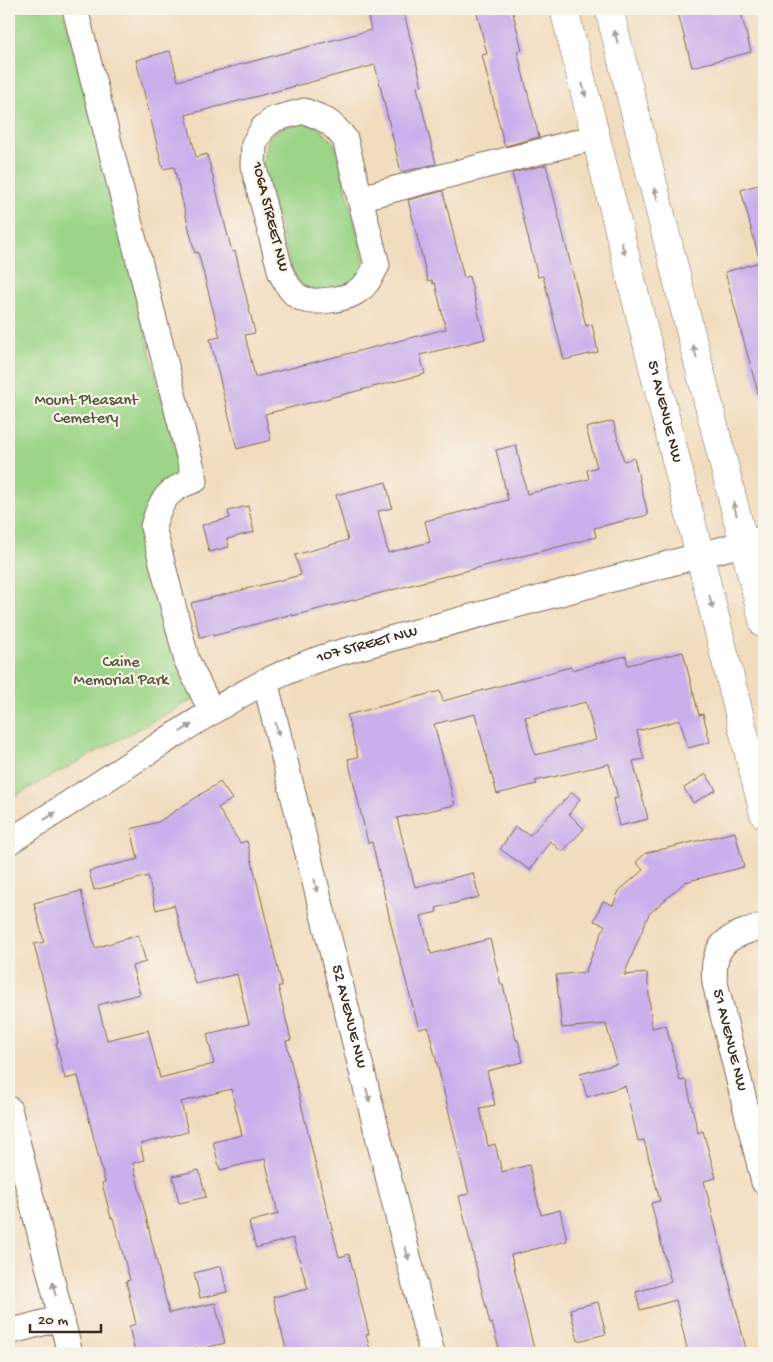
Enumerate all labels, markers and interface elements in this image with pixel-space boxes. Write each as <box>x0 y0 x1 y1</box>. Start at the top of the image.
one-way arrow <box>612 29 620 44</box>
one-way arrow <box>581 82 589 97</box>
street label: 106A STREET NW <box>246 159 292 274</box>
one-way arrow <box>652 187 660 202</box>
one-way arrow <box>619 240 627 255</box>
one-way arrow <box>691 344 699 359</box>
street label: 51 AVENUE NW <box>642 359 686 465</box>
park label: Mount Pleasant Cemetery <box>34 392 139 429</box>
one-way arrow <box>731 502 739 517</box>
one-way arrow <box>707 595 715 610</box>
street label: 107 STREET NW <box>313 622 420 669</box>
park label: Caine Memorial Park <box>74 654 170 691</box>
one-way arrow <box>273 721 281 736</box>
one-way arrow <box>180 723 193 732</box>
one-way arrow <box>43 811 56 820</box>
one-way arrow <box>312 879 320 894</box>
street label: 52 AVENUE NW <box>326 963 371 1071</box>
street label: 51 AVENUE NW <box>707 987 751 1094</box>
one-way arrow <box>364 1087 372 1102</box>
one-way arrow <box>403 1245 411 1260</box>
one-way arrow <box>50 1281 58 1296</box>
scale bar <box>30 1302 101 1334</box>
text: 20 m <box>38 1312 68 1330</box>

